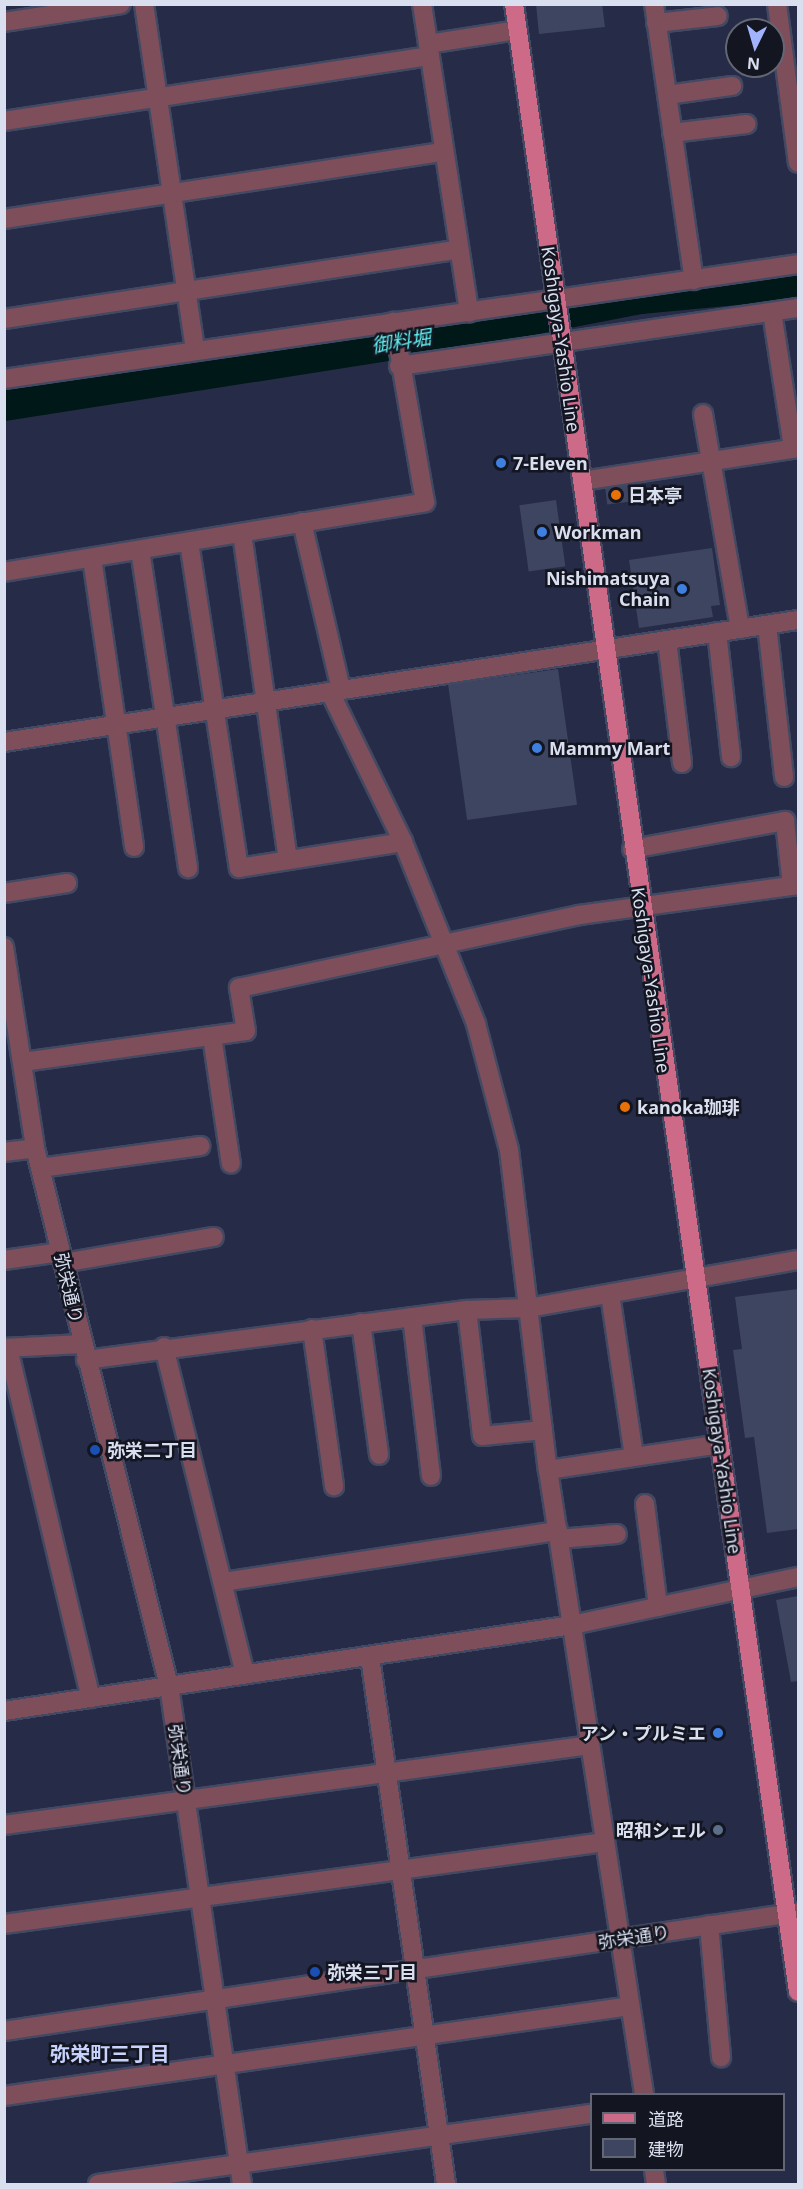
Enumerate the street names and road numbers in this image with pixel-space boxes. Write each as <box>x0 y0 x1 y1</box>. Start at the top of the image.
street label: Koshigaya-Yashio Line <box>537 245 585 433</box>
street label: Koshigaya-Yashio Line <box>627 886 675 1074</box>
street label: 弥栄通り <box>50 1250 88 1326</box>
street label: Koshigaya-Yashio Line <box>698 1367 746 1555</box>
street label: 弥栄通り <box>164 1723 196 1797</box>
street label: 弥栄通り <box>597 1921 671 1953</box>

